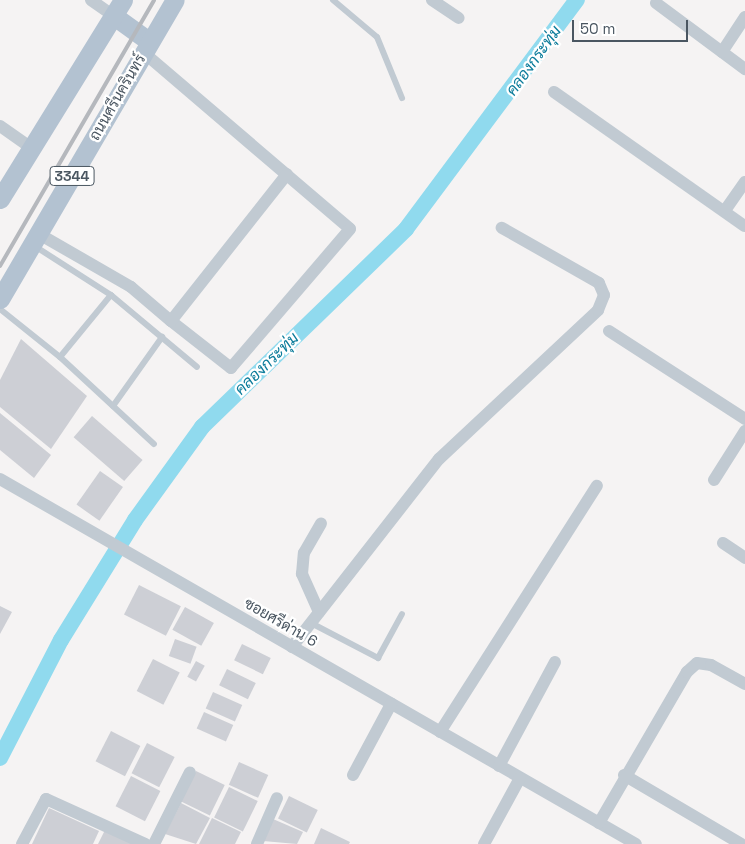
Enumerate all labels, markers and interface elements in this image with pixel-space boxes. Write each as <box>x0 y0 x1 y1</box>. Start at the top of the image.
scale bar <box>575 10 691 42</box>
text: 50 m <box>580 19 615 38</box>
water label: คลองกระทุ่ม <box>502 22 566 100</box>
street label: ถนนศรีนครินทร์ <box>85 51 149 143</box>
road number: 3344 <box>50 165 94 188</box>
water label: คลองกระทุ่ม <box>231 329 303 399</box>
street label: ซอยศรีด่าน 6 <box>241 594 321 650</box>

